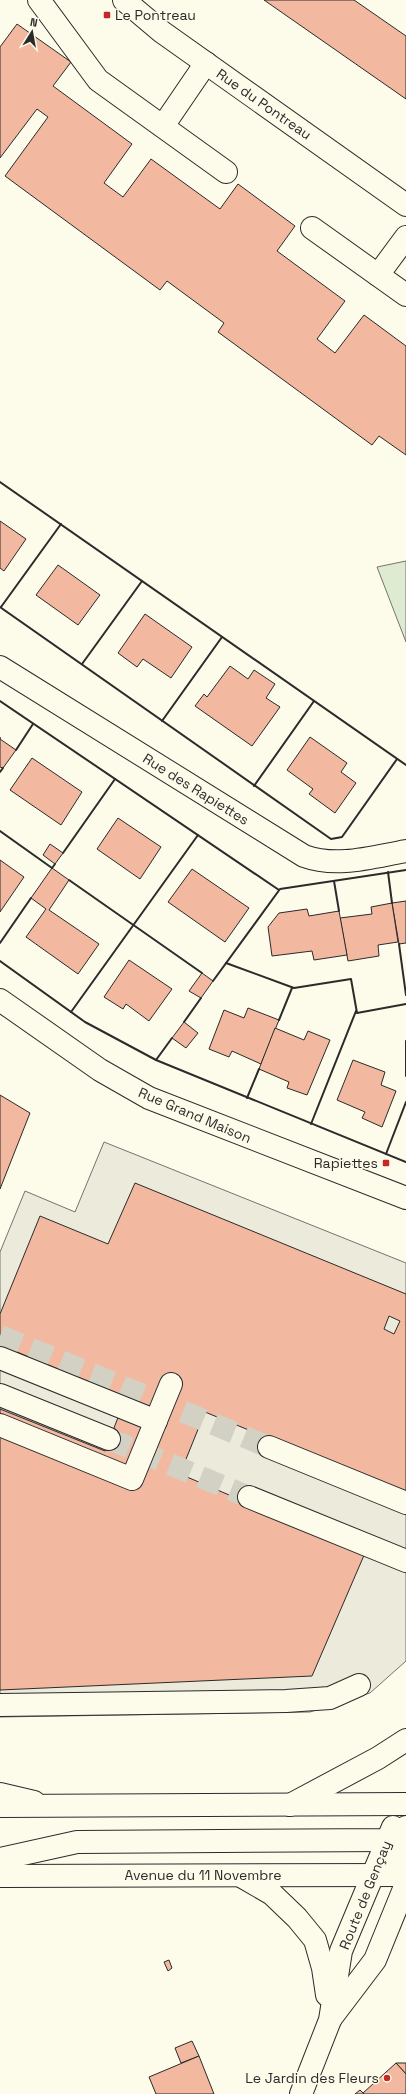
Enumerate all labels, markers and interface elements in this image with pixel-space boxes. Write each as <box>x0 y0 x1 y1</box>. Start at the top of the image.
place label: Le Pontreau <box>115 6 196 24</box>
marker: Le Pontreau <box>102 10 112 20</box>
north arrow <box>12 12 52 52</box>
text: N <box>29 15 39 30</box>
street label: Rue du Pontreau <box>213 65 315 143</box>
street label: Rue des Rapiettes <box>140 749 252 829</box>
street label: Rue Grand Maison <box>136 1083 254 1147</box>
place label: Rapiettes <box>314 1154 378 1172</box>
marker: Rapiettes <box>381 1158 391 1168</box>
street label: Route de Gençay <box>335 1838 395 1952</box>
street label: Avenue du 11 Novembre <box>124 1866 282 1884</box>
place label: Le Jardin des Fleurs <box>245 2069 379 2087</box>
marker: Le Jardin des Fleurs <box>382 2073 392 2083</box>

